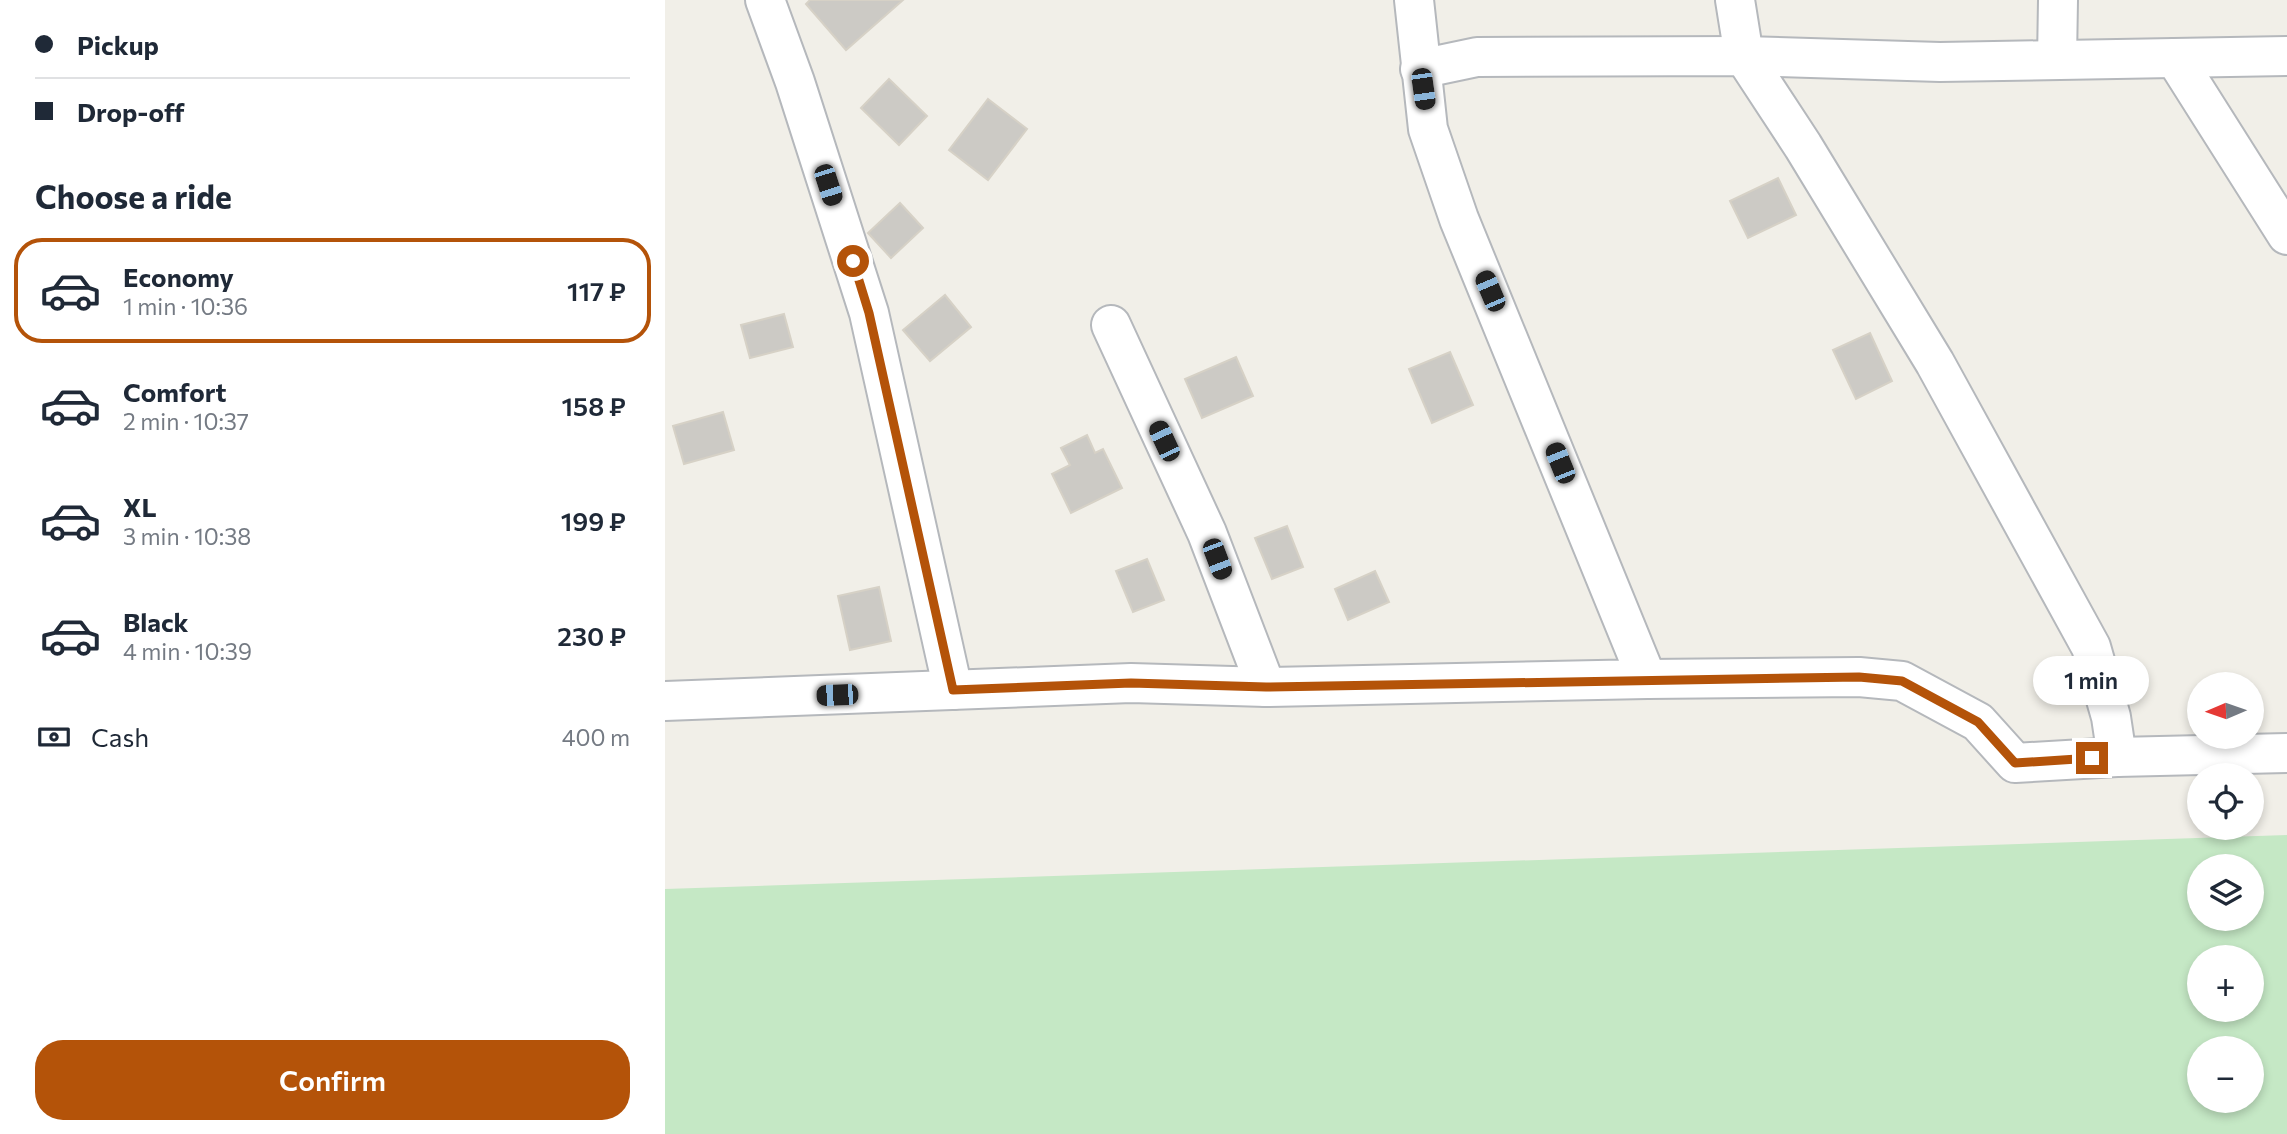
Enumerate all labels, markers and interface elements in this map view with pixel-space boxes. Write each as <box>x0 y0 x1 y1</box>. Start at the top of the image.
text: Pickup <box>77 29 159 60</box>
car <box>1410 67 1437 111</box>
text: Drop-off <box>77 96 184 127</box>
car <box>812 162 845 208</box>
text: Choose a ride <box>35 176 232 216</box>
route start <box>837 245 869 277</box>
icon: car <box>39 259 102 322</box>
text: Economy <box>123 261 234 292</box>
car <box>1473 268 1508 314</box>
text: 117 ₽ <box>567 275 626 306</box>
text: 1 min · 10:36 <box>123 292 248 320</box>
icon: car <box>39 374 102 437</box>
text: Comfort <box>123 376 226 407</box>
text: 158 ₽ <box>562 390 626 421</box>
text: 2 min · 10:37 <box>123 407 249 435</box>
car <box>1146 418 1183 464</box>
car <box>1543 440 1578 486</box>
icon: car <box>39 489 102 552</box>
text: XL <box>123 491 157 522</box>
text: 199 ₽ <box>561 505 626 536</box>
text: 3 min · 10:38 <box>123 522 251 550</box>
car <box>1200 536 1235 582</box>
icon: car <box>39 604 102 667</box>
text: Black <box>123 606 189 637</box>
text: 230 ₽ <box>557 620 626 651</box>
text: 4 min · 10:39 <box>123 637 252 665</box>
callout: 1 min <box>2034 656 2150 706</box>
text: 1 min <box>2064 666 2118 694</box>
north arrow <box>2187 672 2265 749</box>
map controls <box>2187 672 2264 1113</box>
car <box>816 684 859 706</box>
icon: cash <box>35 718 73 756</box>
text: Cash <box>91 721 149 752</box>
text: 400 m <box>562 723 630 751</box>
route end <box>2076 742 2108 774</box>
button: locate <box>2187 763 2264 840</box>
button: layers <box>2187 854 2264 931</box>
button: + <box>2187 945 2264 1022</box>
button: − <box>2187 1036 2264 1113</box>
button: Confirm <box>35 1040 630 1120</box>

